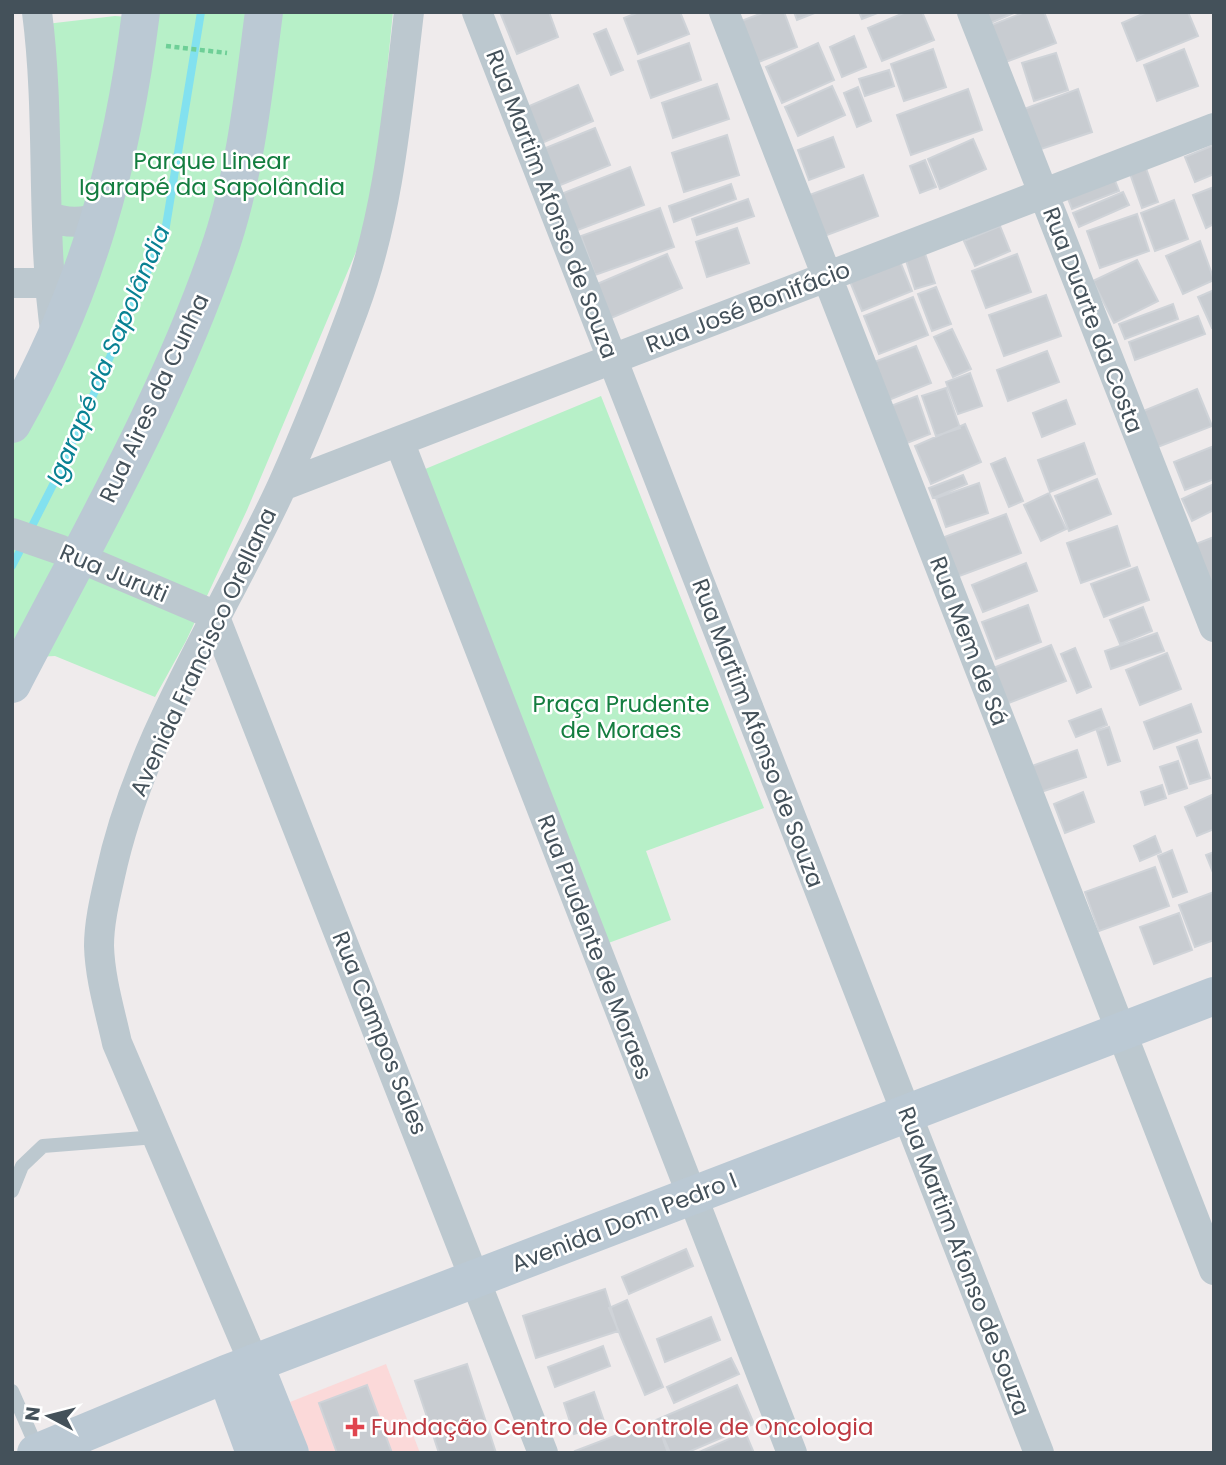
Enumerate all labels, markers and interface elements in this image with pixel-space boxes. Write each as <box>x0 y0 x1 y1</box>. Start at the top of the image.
street label: Rua Martim Afonso de Souza <box>478 45 626 363</box>
park label: Parque Linear Igarapé da Sapolândia <box>79 145 345 203</box>
street label: Rua Duarte da Costa <box>1035 202 1151 438</box>
water label: Igarapé da Sapolândia <box>38 220 178 490</box>
street label: Rua José Bonifácio <box>641 253 855 361</box>
street label: Rua Aires da Cunha <box>91 288 217 508</box>
street label: Avenida Francisco Orellana <box>122 502 284 802</box>
street label: Rua Juruti <box>55 536 173 610</box>
street label: Rua Mem de Sá <box>922 552 1016 730</box>
street label: Rua Martim Afonso de Souza <box>684 574 832 892</box>
park label: Praça Prudente de Moraes <box>533 688 709 746</box>
street label: Rua Prudente de Moraes <box>530 810 660 1084</box>
street label: Rua Campos Sales <box>325 927 435 1139</box>
street label: Rua Martim Afonso de Souza <box>890 1102 1038 1420</box>
street label: Avenida Dom Pedro I <box>507 1164 741 1280</box>
north arrow <box>14 1381 84 1451</box>
text: N <box>18 1405 47 1423</box>
place label: Fundação Centro de Controle de Oncologia <box>371 1411 873 1443</box>
marker: Fundação Centro de Controle de Oncologia <box>345 1417 365 1437</box>

